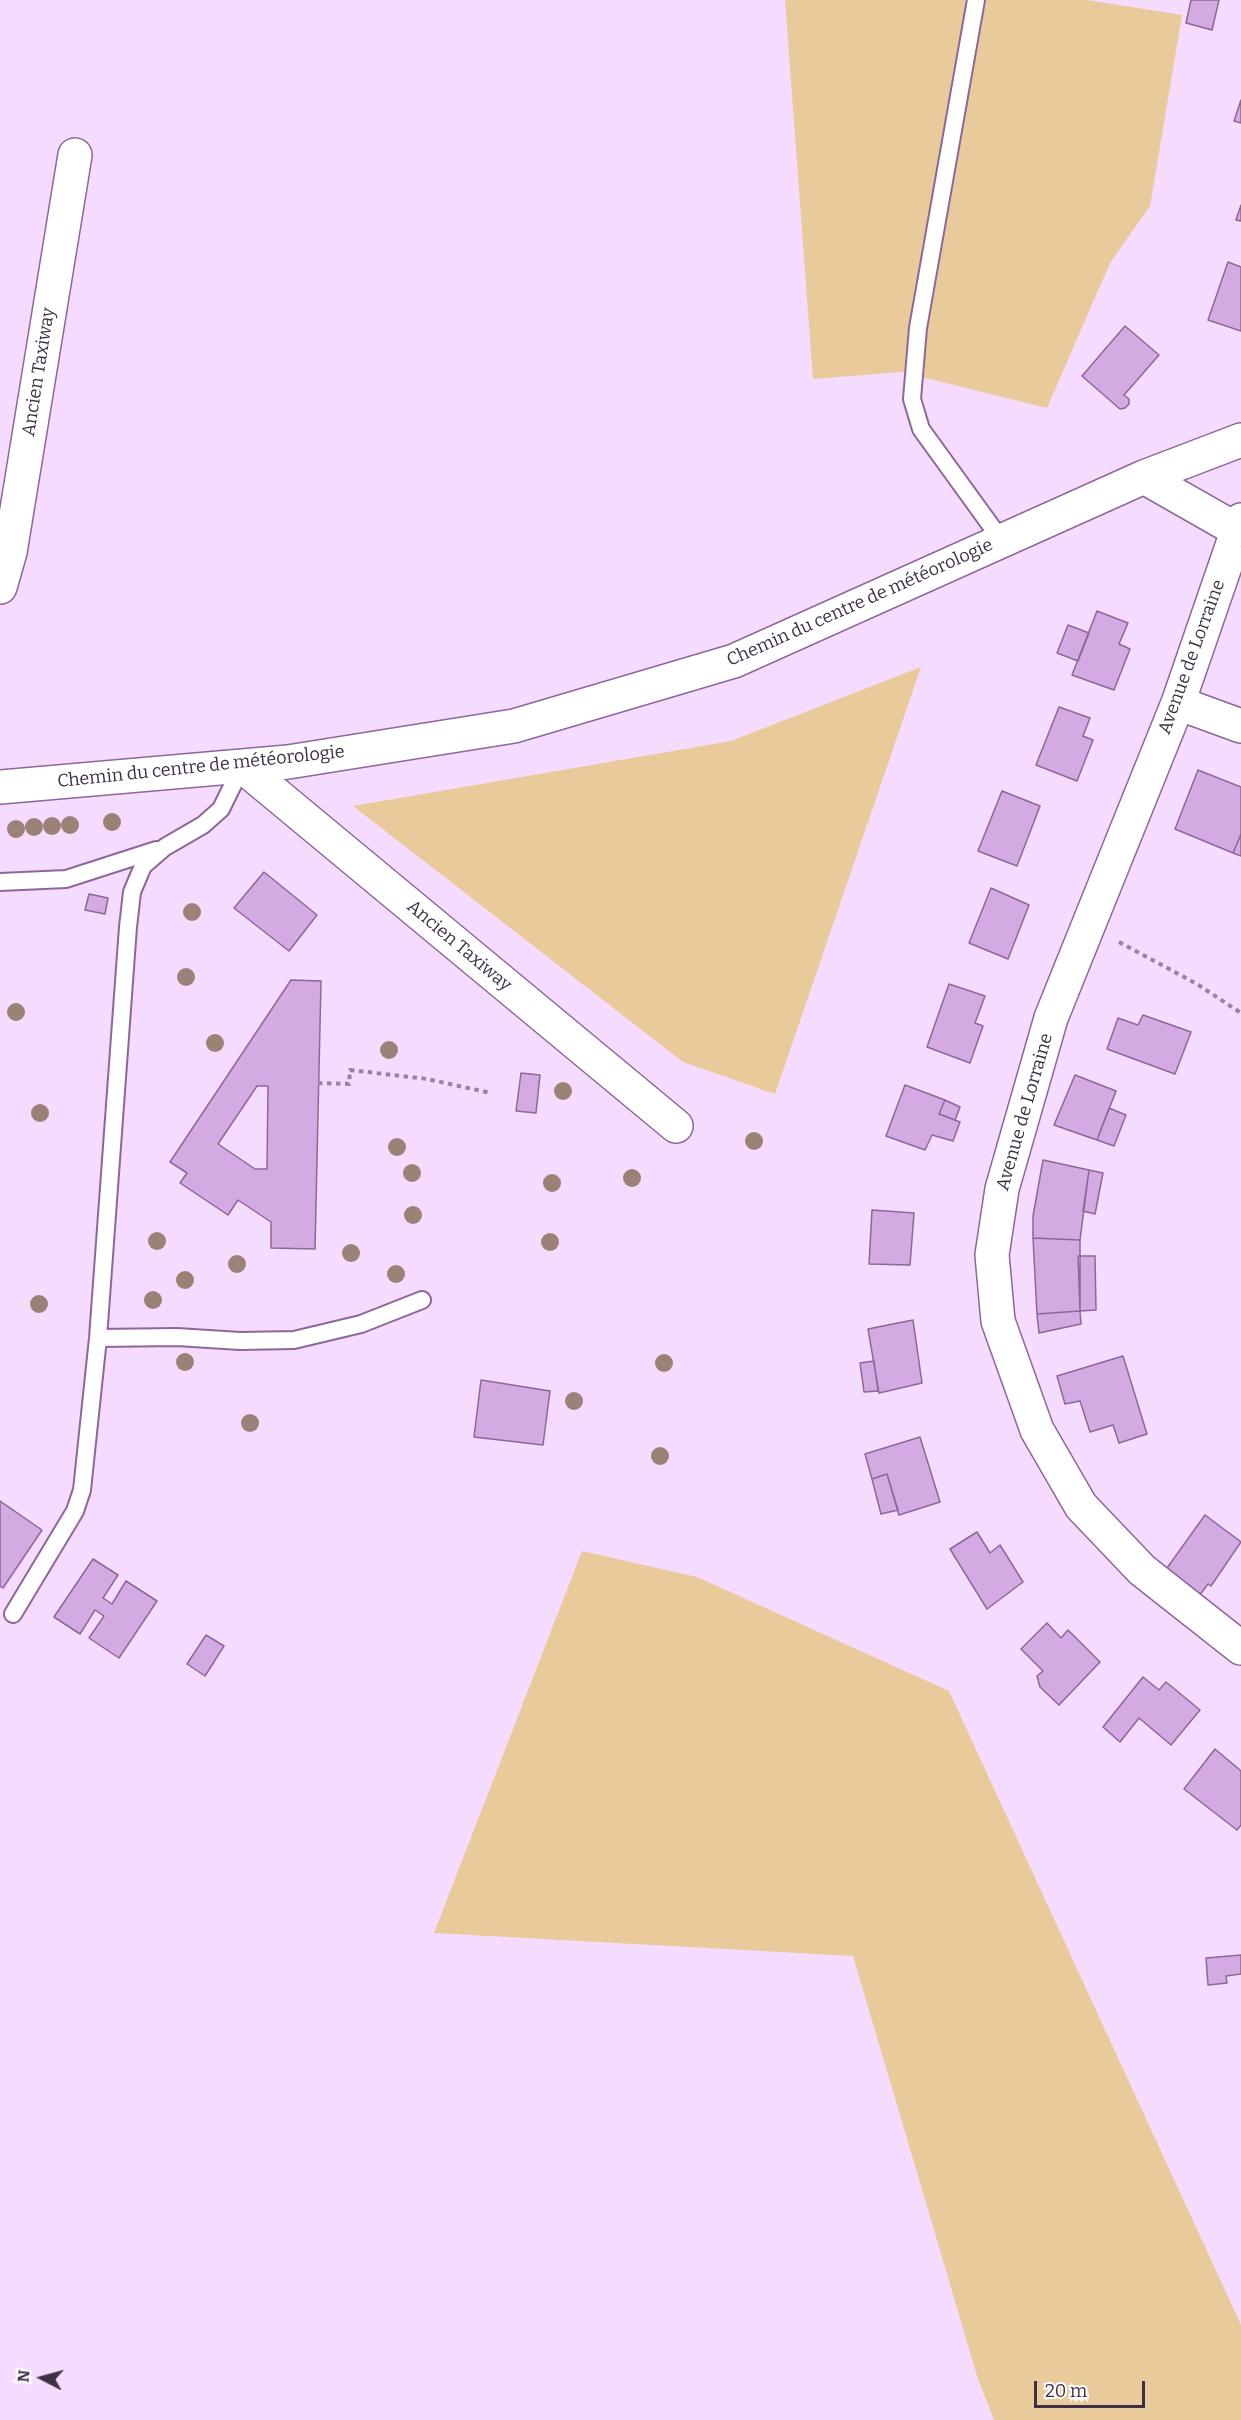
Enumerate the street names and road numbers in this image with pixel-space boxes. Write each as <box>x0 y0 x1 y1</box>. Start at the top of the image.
street label: Ancien Taxiway <box>18 306 60 438</box>
street label: Chemin du centre de météorologie <box>724 534 996 672</box>
street label: Avenue de Lorraine <box>1154 577 1230 737</box>
street label: Chemin du centre de météorologie <box>56 741 346 793</box>
street label: Ancien Taxiway <box>402 896 516 996</box>
street label: Avenue de Lorraine <box>992 1031 1058 1193</box>

